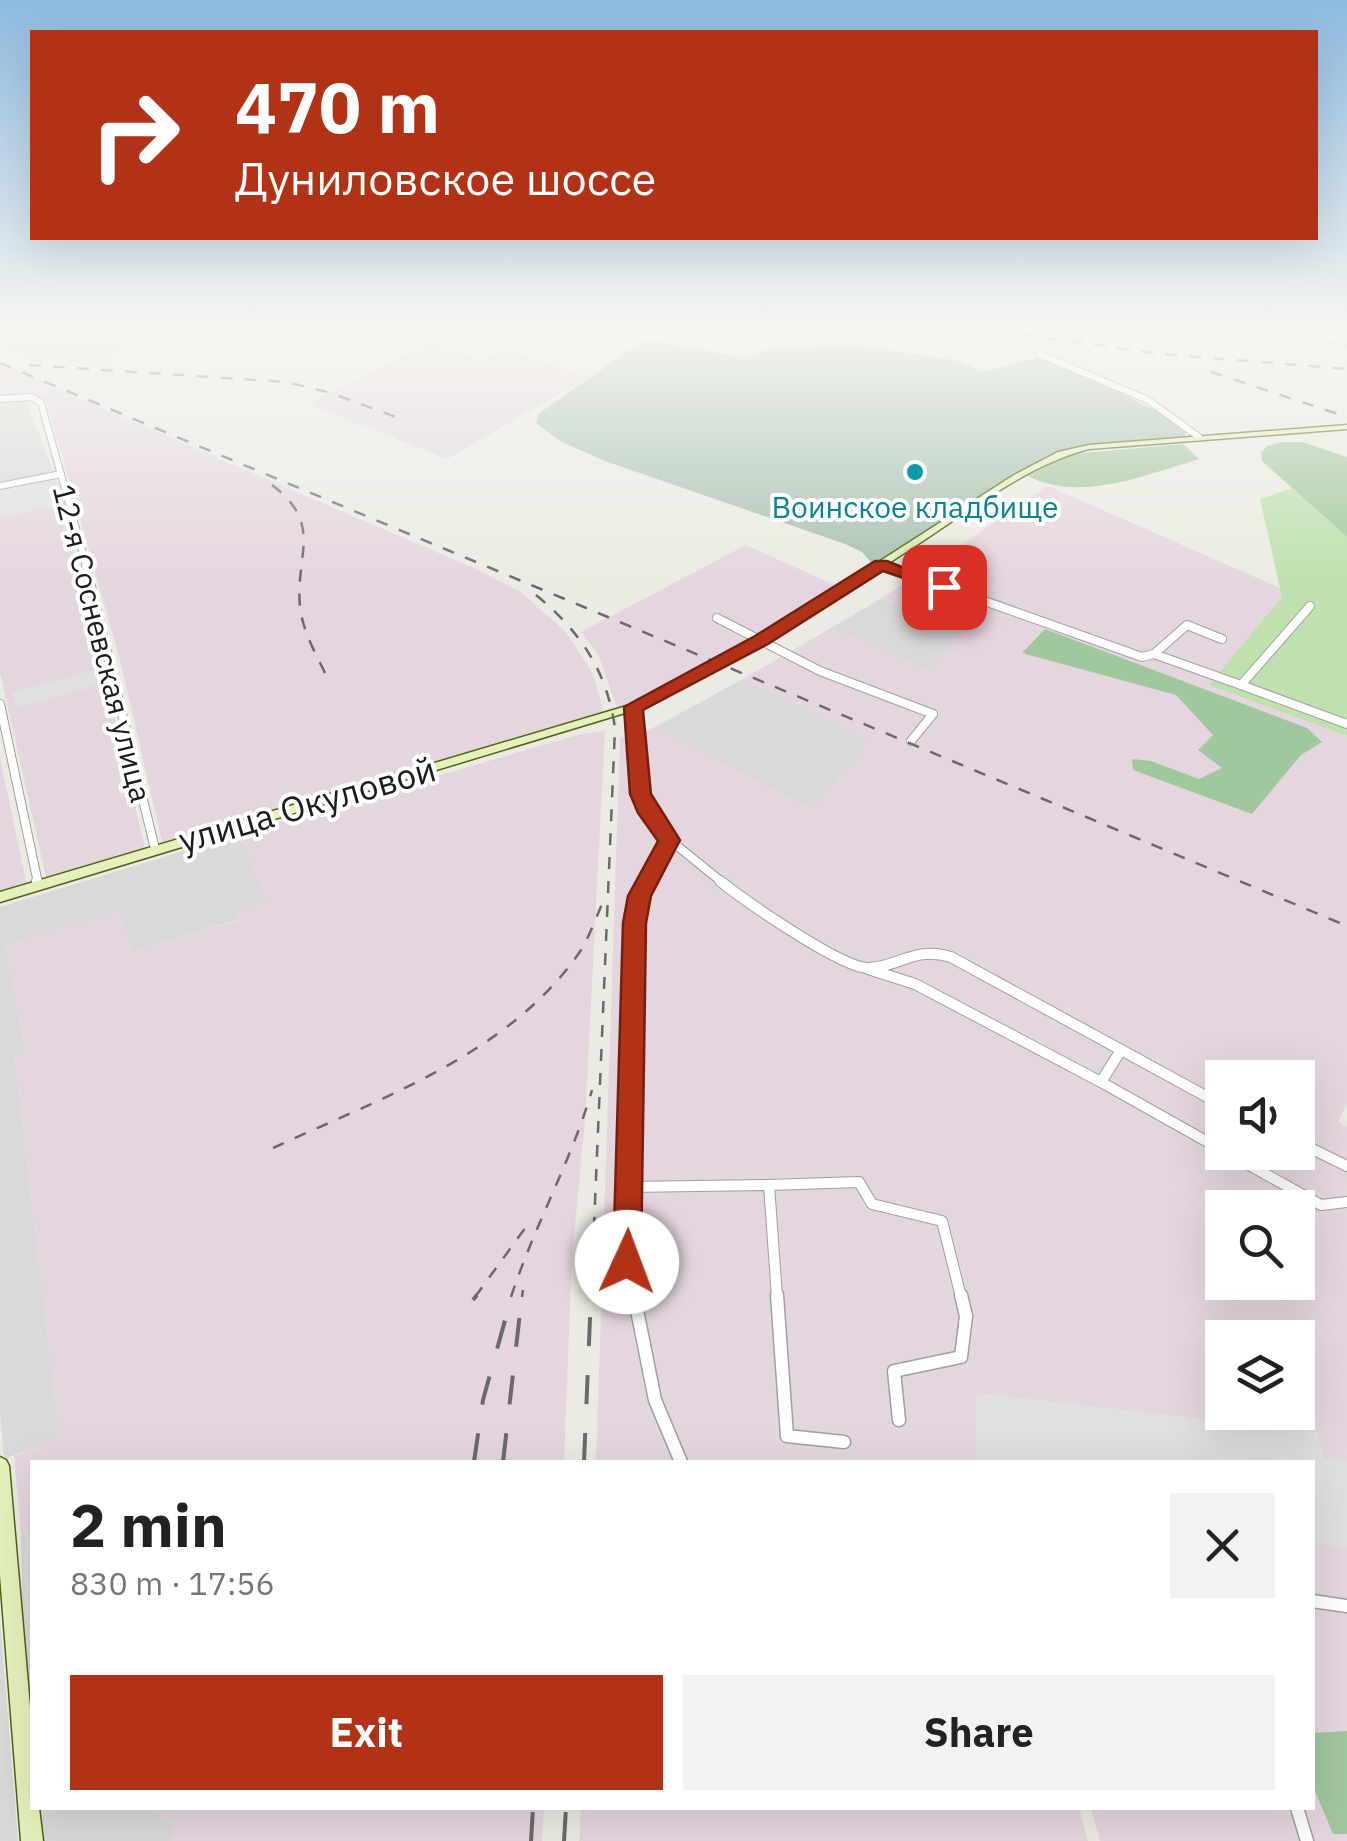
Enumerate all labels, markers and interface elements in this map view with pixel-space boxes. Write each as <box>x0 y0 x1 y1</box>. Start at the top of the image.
text: 470 m <box>235 61 440 152</box>
icon: right <box>70 70 200 200</box>
text: Дуниловское шоссе <box>235 149 656 207</box>
marker: Воинское кладбище <box>904 461 926 483</box>
street label: 12-я Сосневская улица <box>45 480 161 806</box>
place label: Воинское кладбище <box>772 487 1058 526</box>
pin <box>902 545 987 630</box>
icon: arrive <box>917 560 972 615</box>
street label: улица Окуловой <box>173 745 441 863</box>
map controls <box>1205 1060 1315 1430</box>
button: sound <box>1205 1060 1315 1170</box>
button: search <box>1205 1190 1315 1300</box>
position arrow <box>575 1210 679 1314</box>
button: layers <box>1205 1320 1315 1430</box>
text: 2 min <box>70 1485 227 1564</box>
button: close <box>1170 1493 1275 1598</box>
text: 830 m · 17:56 <box>70 1562 275 1604</box>
button: Exit <box>70 1675 663 1790</box>
button: Share <box>683 1675 1275 1790</box>

